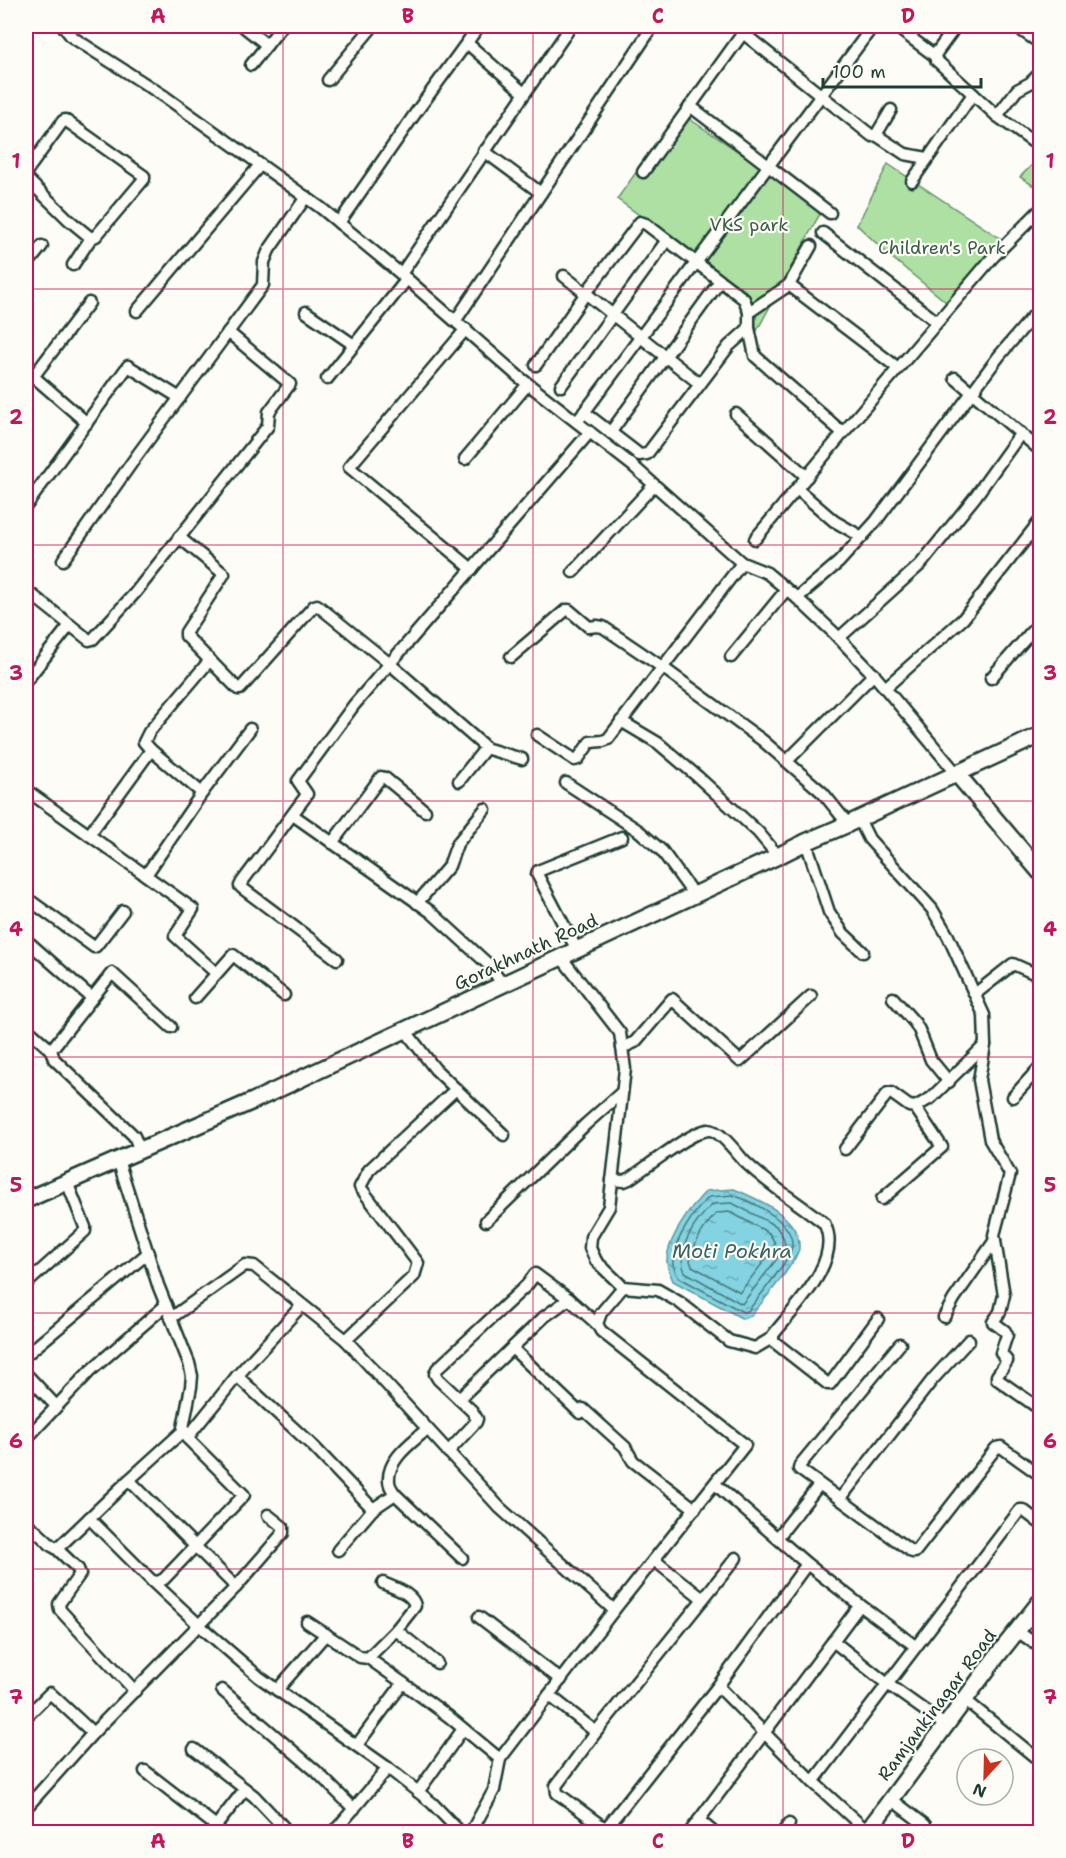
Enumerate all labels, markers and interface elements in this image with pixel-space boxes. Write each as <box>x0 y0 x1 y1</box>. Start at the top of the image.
text: A <box>150 3 166 29</box>
text: B <box>402 3 414 29</box>
text: C <box>652 3 664 29</box>
text: D <box>901 3 915 29</box>
scale bar <box>823 51 980 89</box>
text: 100 m <box>832 60 886 84</box>
text: 1 <box>11 148 21 174</box>
text: 1 <box>1045 148 1055 174</box>
park label: VKS park <box>709 213 789 237</box>
park label: Children's Park <box>878 236 1006 260</box>
text: 2 <box>9 404 23 430</box>
text: 2 <box>1043 404 1057 430</box>
text: 3 <box>9 660 23 686</box>
text: 3 <box>1043 660 1057 686</box>
street label: Gorakhnath Road <box>450 908 602 996</box>
text: 4 <box>9 916 23 942</box>
text: 4 <box>1043 916 1057 942</box>
text: 5 <box>10 1172 22 1198</box>
text: 5 <box>1044 1172 1056 1198</box>
water label: Moti Pokhra <box>672 1238 792 1264</box>
text: 6 <box>9 1428 23 1454</box>
text: 6 <box>1043 1428 1057 1454</box>
street label: Ramjankinagar Road <box>872 1624 1002 1786</box>
text: 7 <box>9 1684 23 1710</box>
text: 7 <box>1043 1684 1057 1710</box>
north arrow <box>955 1747 1015 1807</box>
text: N <box>970 1778 989 1803</box>
text: A <box>150 1828 166 1854</box>
text: B <box>402 1828 414 1854</box>
text: C <box>652 1828 664 1854</box>
text: D <box>901 1828 915 1854</box>

